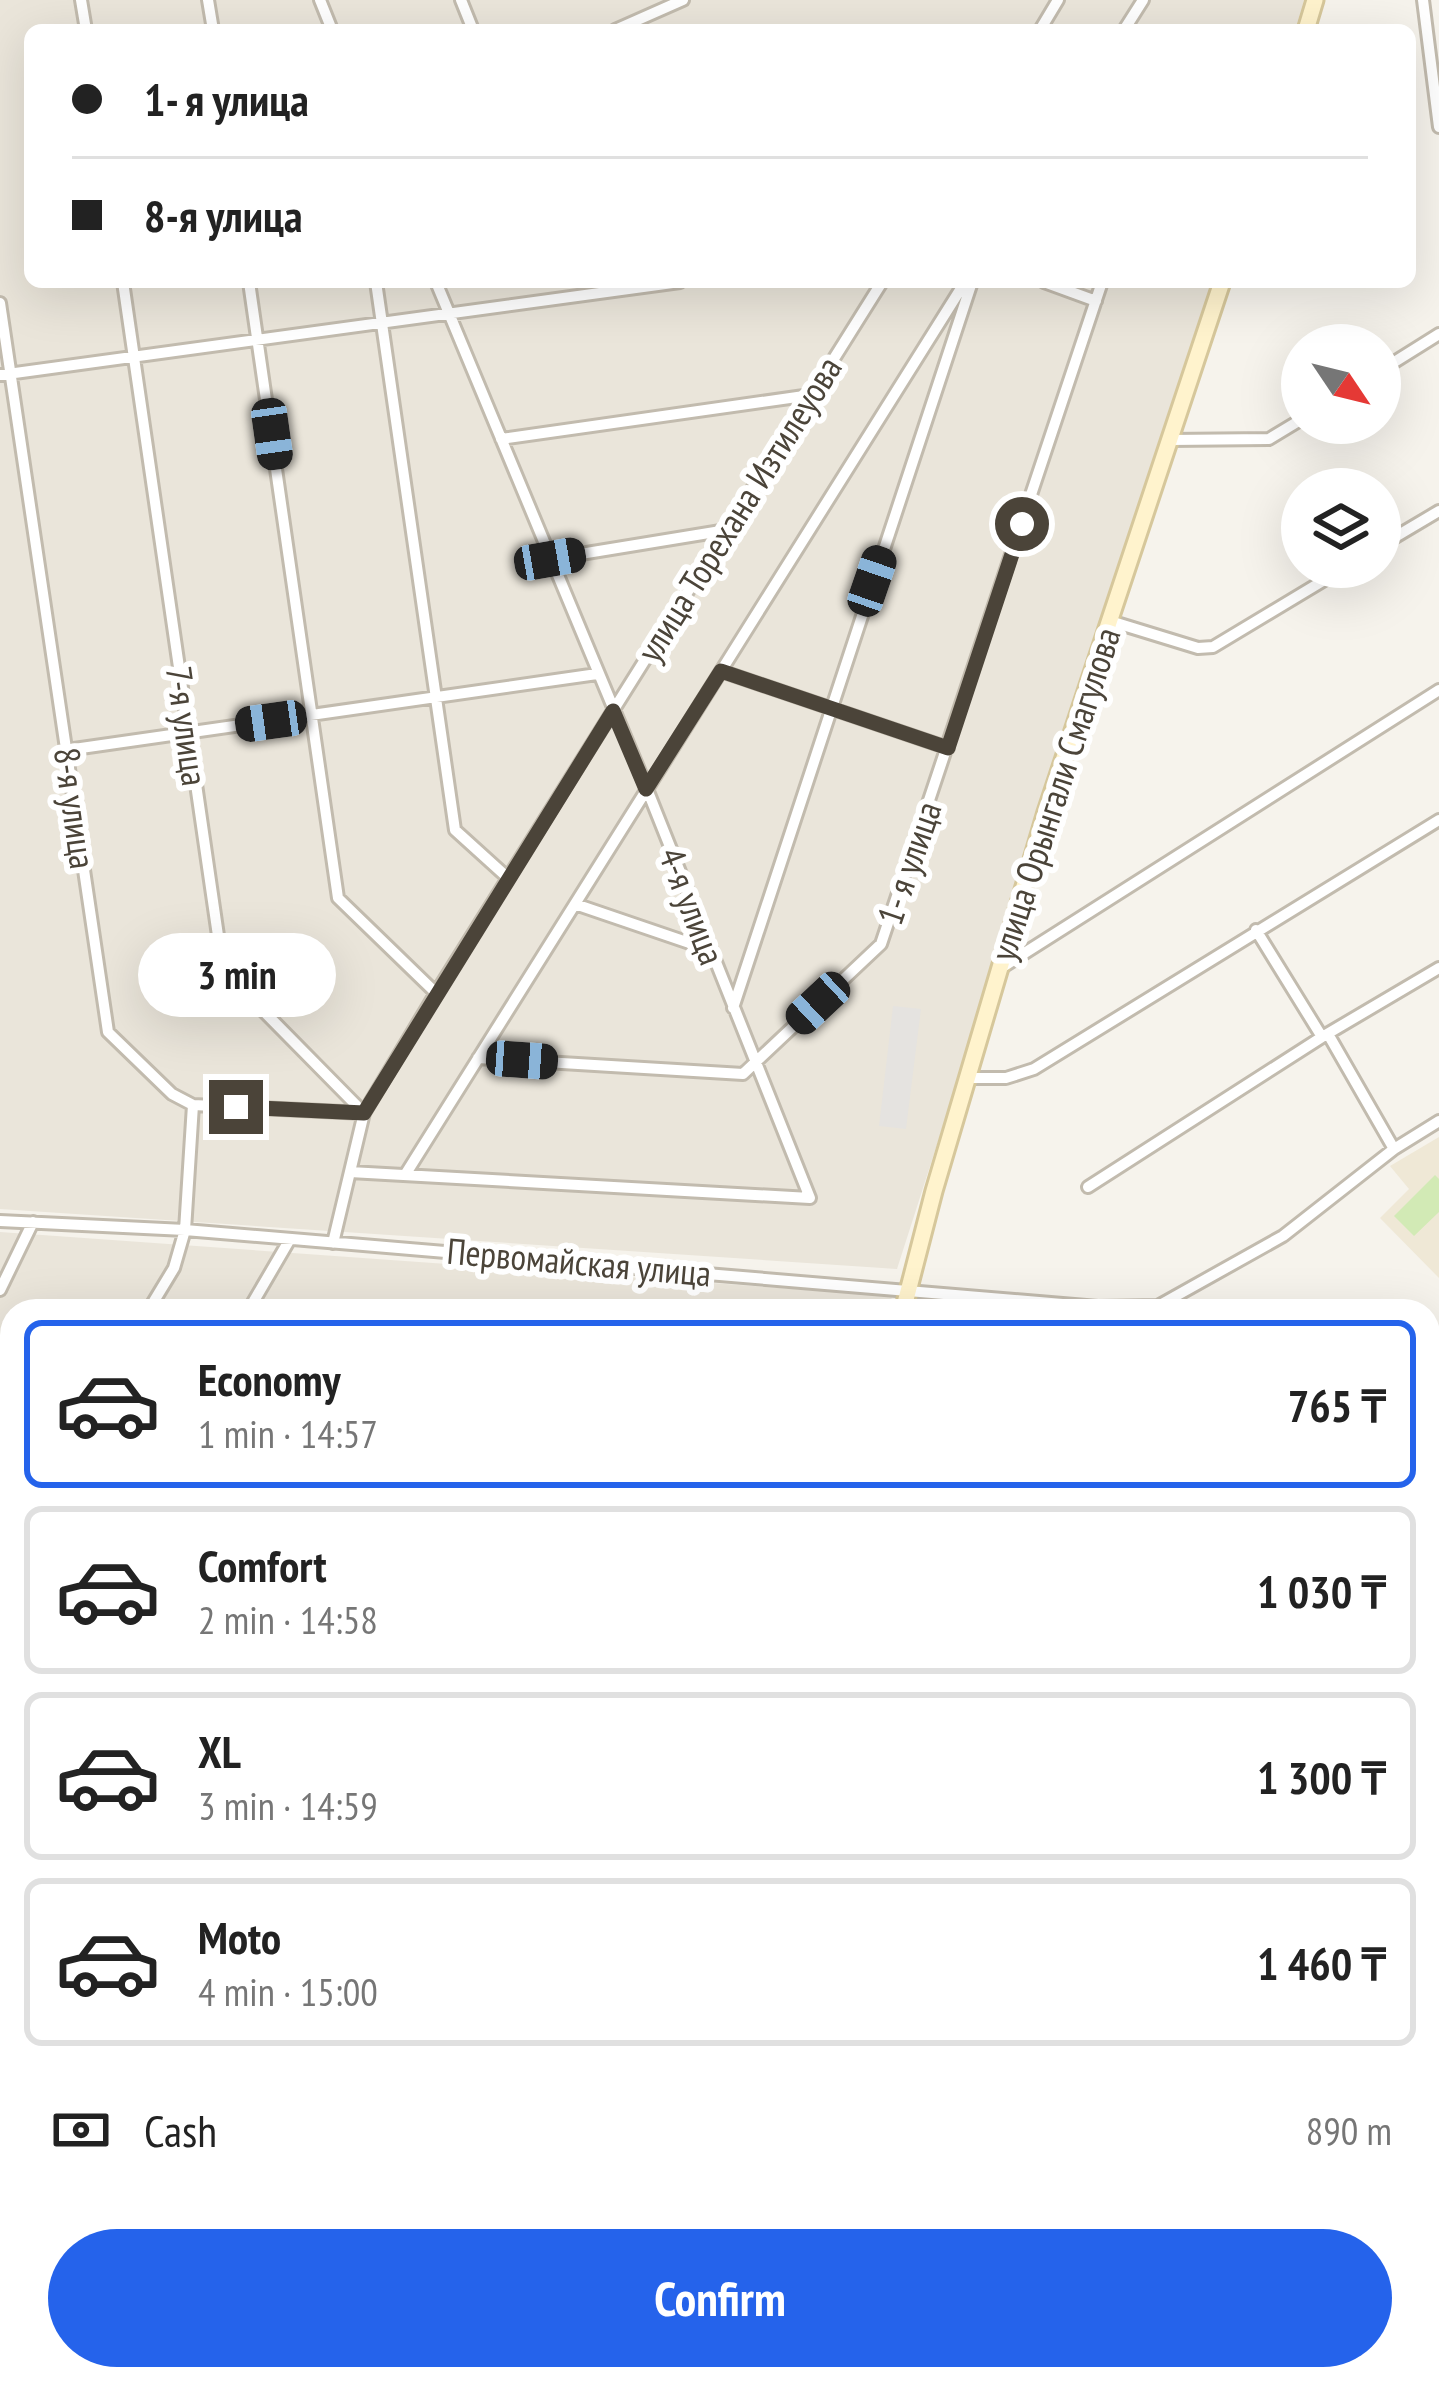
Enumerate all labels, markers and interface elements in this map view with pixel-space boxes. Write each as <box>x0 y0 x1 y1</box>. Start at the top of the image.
text: 1- я улица <box>144 70 309 128</box>
text: 8-я улица <box>144 186 303 244</box>
north arrow <box>1281 324 1401 444</box>
map controls <box>1281 324 1401 588</box>
street label: улица Торехана Изтилеуова <box>625 347 852 670</box>
car <box>249 396 295 472</box>
button: layers <box>1281 468 1401 588</box>
route start <box>995 497 1049 551</box>
car <box>511 535 589 583</box>
car <box>843 541 901 621</box>
street label: улица Орынгали Смагулова <box>978 621 1131 966</box>
street label: 7-я улица <box>156 663 219 789</box>
car <box>233 698 309 744</box>
street label: 8-я улица <box>44 744 107 872</box>
street label: 1- я улица <box>866 795 951 931</box>
street label: 4-я улица <box>649 840 736 971</box>
callout: 3 min <box>137 933 335 1017</box>
text: 3 min <box>198 949 276 1000</box>
car <box>779 965 857 1041</box>
car <box>485 1040 559 1080</box>
route end <box>209 1080 263 1134</box>
street label: Первомайская улица <box>445 1227 713 1296</box>
icon: car <box>54 1350 162 1458</box>
text: Economy <box>198 1350 341 1408</box>
text: 765 ₸ <box>1288 1376 1386 1434</box>
text: 1 min · 14:57 <box>198 1408 378 1459</box>
icon: car <box>54 1536 162 1644</box>
text: Comfort <box>198 1536 327 1594</box>
text: 1 030 ₸ <box>1257 1562 1386 1620</box>
text: 2 min · 14:58 <box>198 1594 378 1645</box>
icon: car <box>54 1722 162 1830</box>
text: XL <box>198 1722 241 1780</box>
text: 1 300 ₸ <box>1257 1748 1386 1806</box>
text: 3 min · 14:59 <box>198 1780 378 1831</box>
icon: car <box>54 1908 162 2016</box>
text: Moto <box>198 1908 281 1966</box>
text: 1 460 ₸ <box>1257 1934 1386 1992</box>
text: 4 min · 15:00 <box>198 1966 378 2017</box>
icon: cash <box>48 2097 114 2163</box>
text: Cash <box>144 2101 217 2159</box>
text: 890 m <box>1306 2105 1392 2156</box>
button: Confirm <box>48 2229 1392 2367</box>

